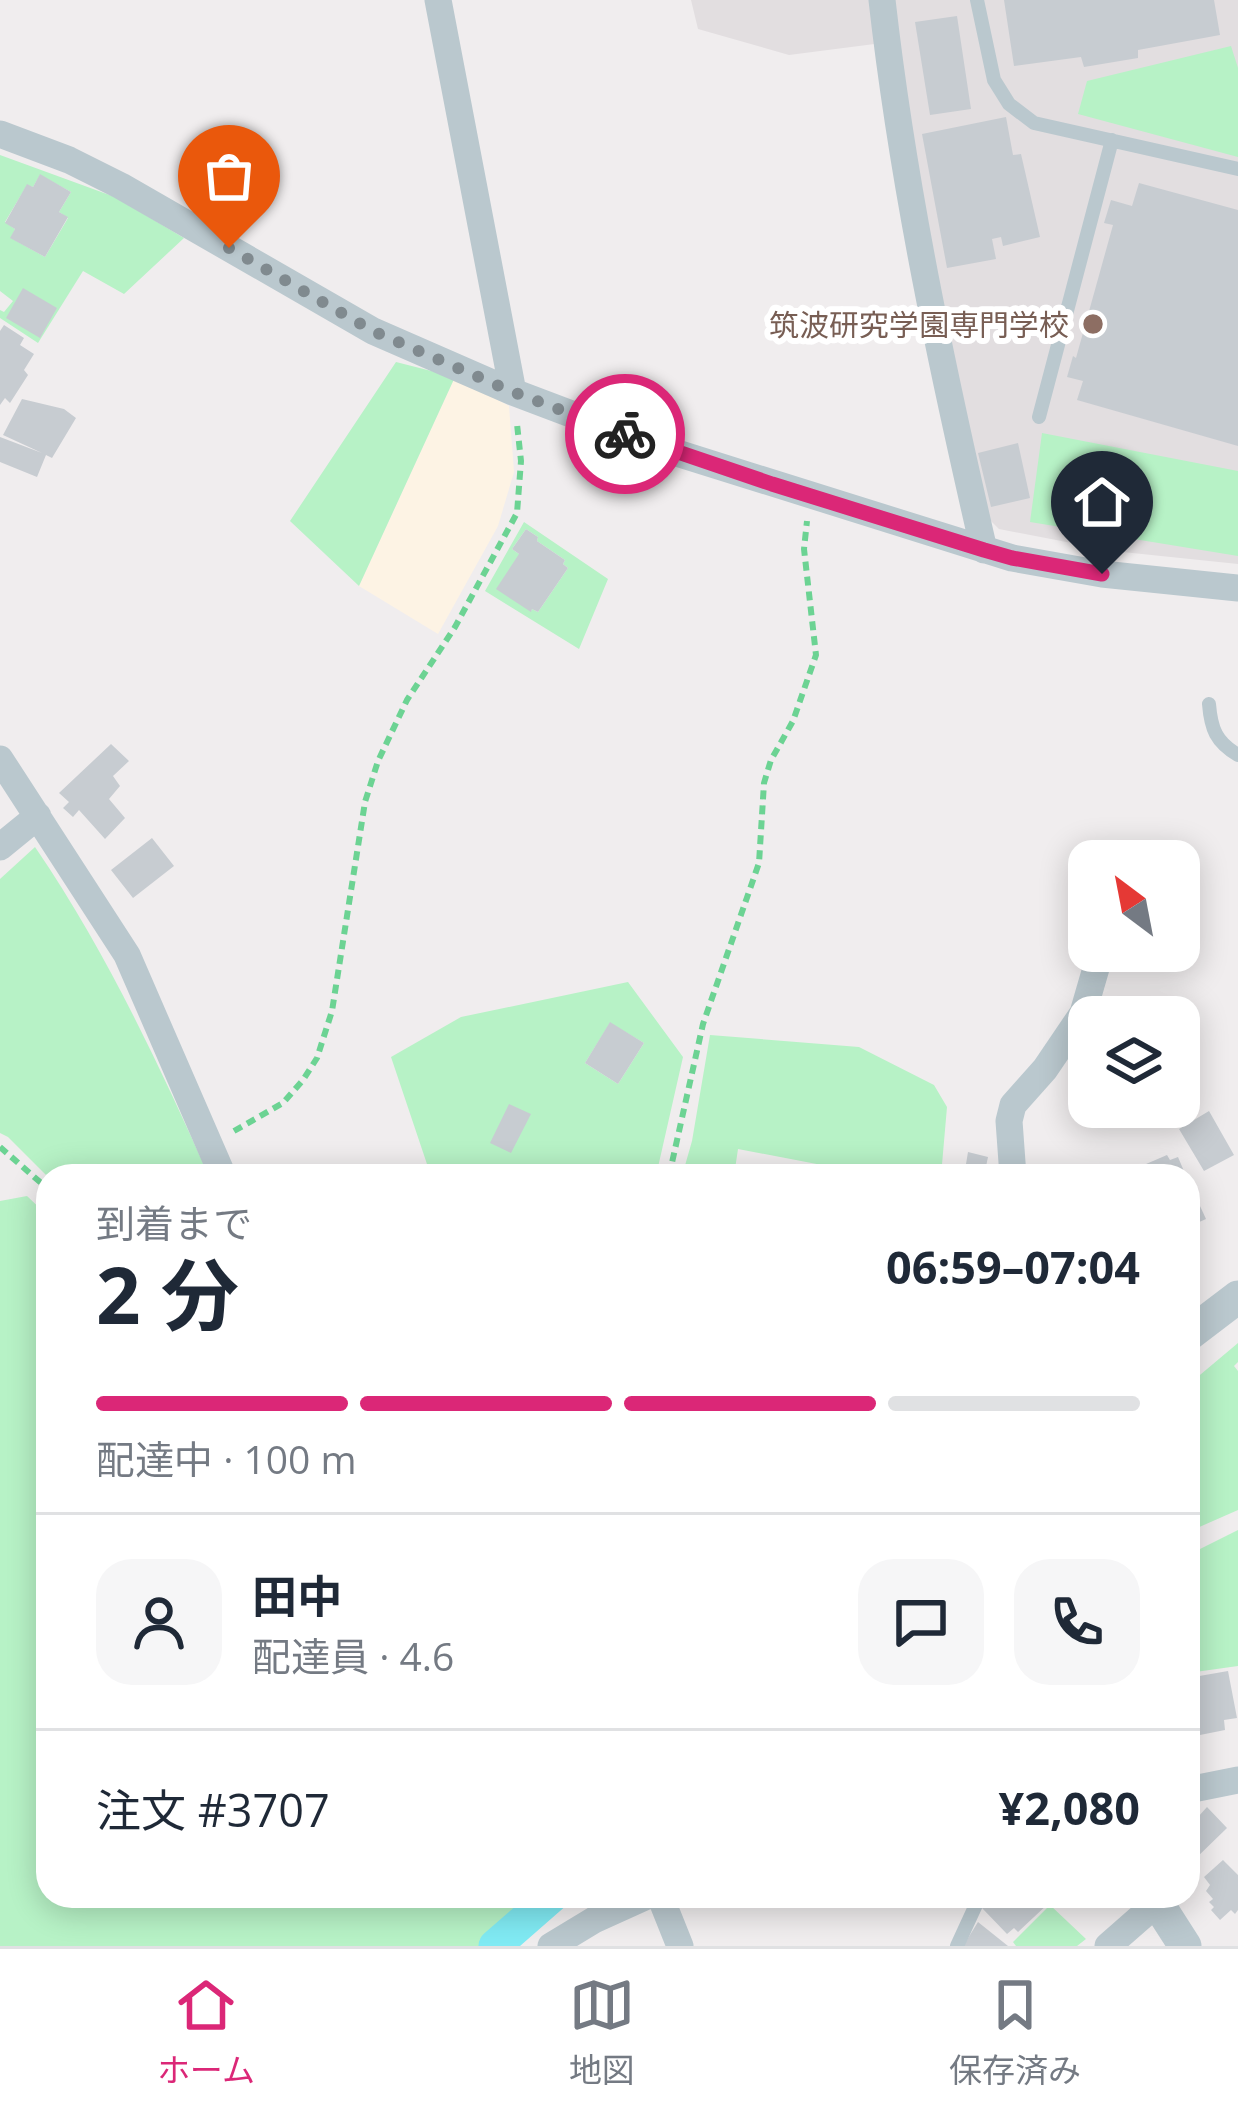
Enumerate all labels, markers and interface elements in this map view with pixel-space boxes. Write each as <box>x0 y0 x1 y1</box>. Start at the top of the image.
pin <box>178 125 280 248</box>
icon: bag <box>196 143 262 209</box>
place label: 筑波研究学園専門学校 <box>769 304 1069 345</box>
marker: 筑波研究学園専門学校 <box>1080 311 1106 337</box>
courier <box>565 374 685 494</box>
icon: bike <box>592 401 658 467</box>
pin <box>1051 451 1153 574</box>
icon: home <box>1069 469 1135 535</box>
north arrow <box>1068 840 1200 972</box>
map controls <box>1068 840 1200 1128</box>
button: layers <box>1068 996 1200 1128</box>
text: 到着まで <box>96 1196 252 1249</box>
text: 06:59–07:04 <box>886 1236 1140 1297</box>
text: 2 分 <box>96 1241 239 1347</box>
text: 配達中 · 100 m <box>96 1432 357 1485</box>
button: person <box>96 1559 222 1685</box>
button: chat <box>858 1559 984 1685</box>
button: phone <box>1014 1559 1140 1685</box>
text: 田中 <box>252 1565 342 1626</box>
text: 配達員 · 4.6 <box>252 1629 454 1682</box>
text: ¥2,080 <box>999 1777 1140 1838</box>
text: 注文 #3707 <box>96 1779 330 1840</box>
tab: ホーム <box>157 1972 255 2092</box>
tab: 地図 <box>569 1972 635 2092</box>
tab: 保存済み <box>949 1972 1081 2092</box>

